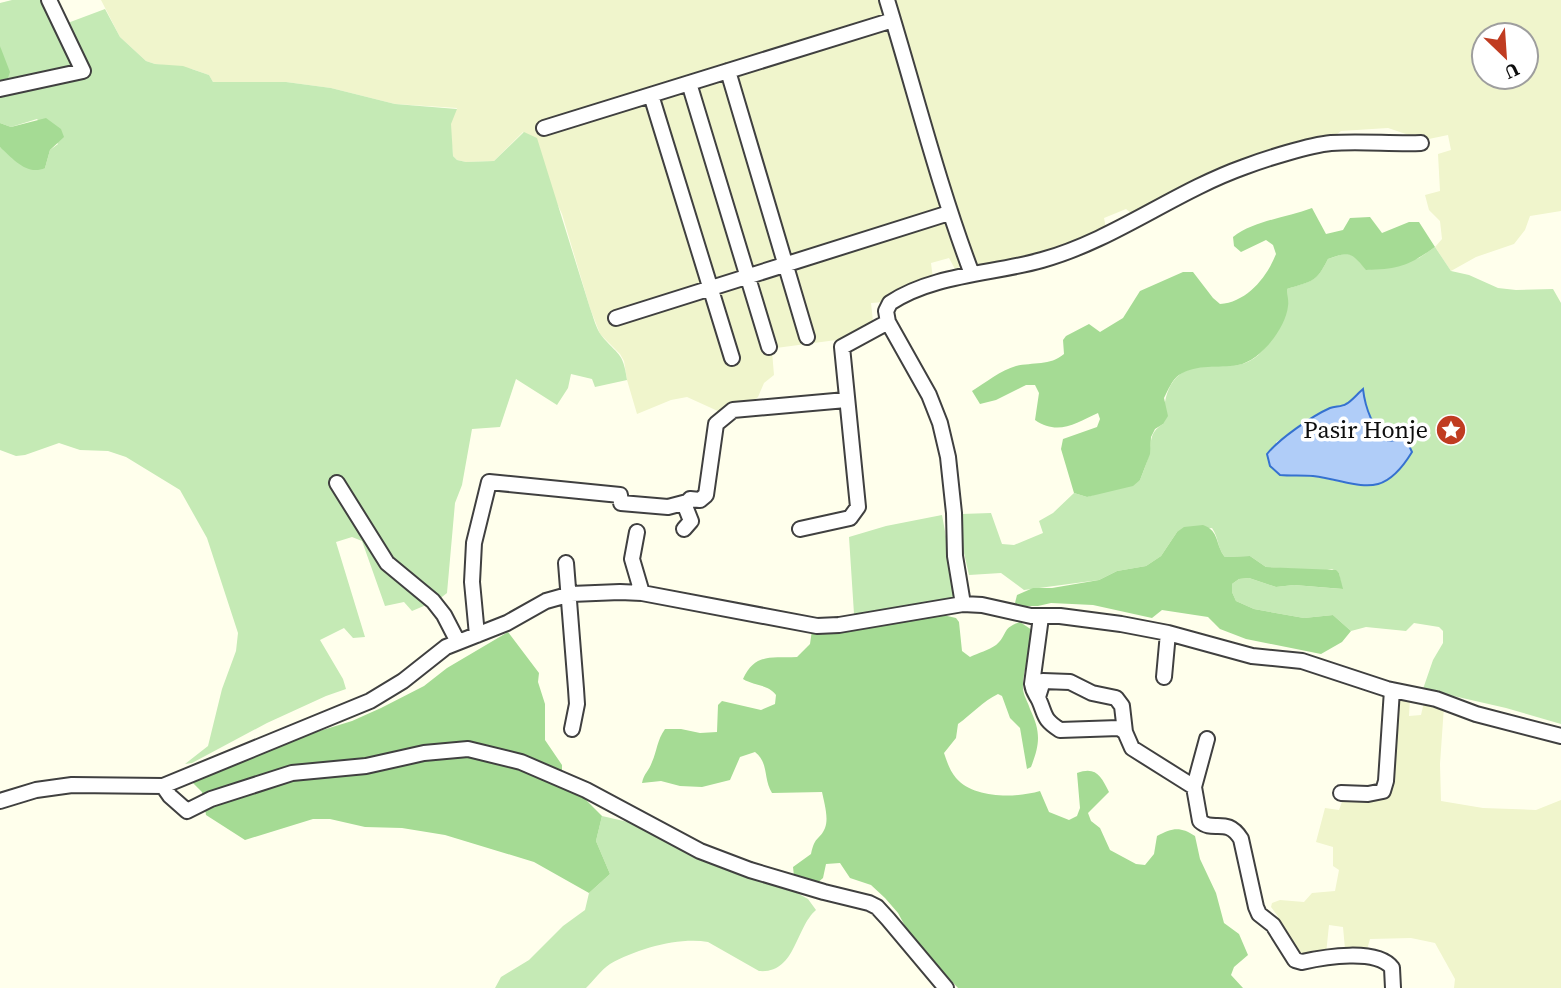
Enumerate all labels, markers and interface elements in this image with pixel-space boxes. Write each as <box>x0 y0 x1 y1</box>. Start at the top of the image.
north arrow <box>1470 21 1540 91</box>
text: U <box>1500 57 1524 86</box>
place label: Pasir Honje <box>1303 413 1428 446</box>
place icon: Pasir Honje <box>1434 413 1468 447</box>

